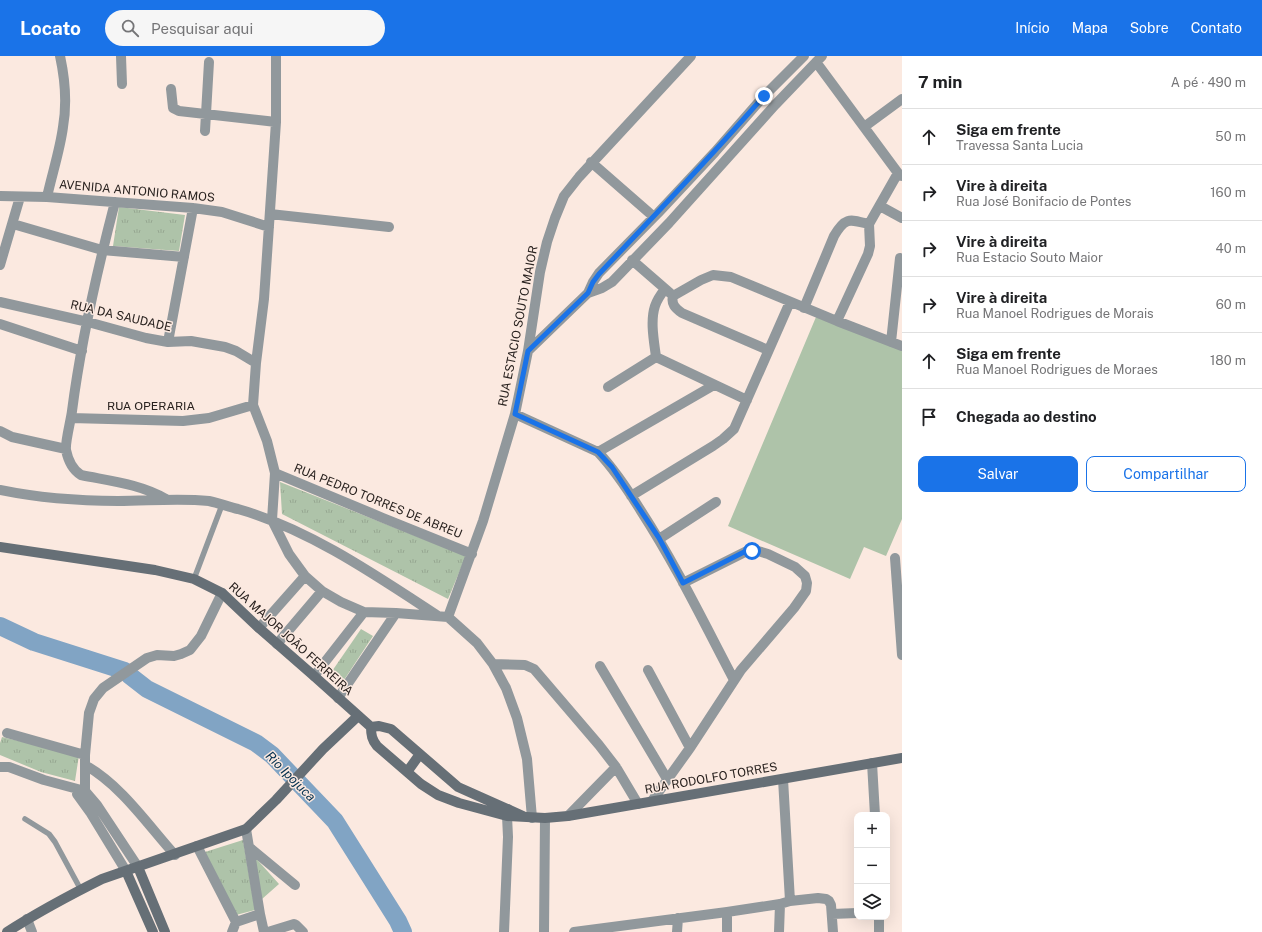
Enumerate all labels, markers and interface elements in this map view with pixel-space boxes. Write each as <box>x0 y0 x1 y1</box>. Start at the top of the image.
search box <box>105 10 385 46</box>
text: Locato <box>20 17 81 39</box>
icon: search <box>119 17 141 39</box>
text: Pesquisar aqui <box>151 20 253 37</box>
text: Início <box>1015 20 1050 36</box>
text: Mapa <box>1072 20 1108 36</box>
text: Sobre <box>1130 20 1169 36</box>
text: Contato <box>1191 20 1242 36</box>
text: 7 min <box>918 72 962 92</box>
text: A pé · 490 m <box>1171 75 1246 90</box>
route end <box>755 87 773 105</box>
text: Siga em frente <box>956 121 1061 138</box>
icon: ahead <box>918 126 940 148</box>
text: 50 m <box>1215 129 1246 144</box>
text: Travessa Santa Lucia <box>956 138 1083 153</box>
street label: AVENIDA ANTONIO RAMOS <box>59 177 215 205</box>
text: Vire à direita <box>956 177 1047 194</box>
icon: right <box>918 182 940 204</box>
text: 160 m <box>1210 185 1246 200</box>
text: Rua José Bonifacio de Pontes <box>956 194 1131 209</box>
text: Vire à direita <box>956 233 1047 250</box>
icon: right <box>918 238 940 260</box>
text: 40 m <box>1215 241 1246 256</box>
street label: RUA ESTACIO SOUTO MAIOR <box>496 244 540 408</box>
text: Rua Estacio Souto Maior <box>956 250 1103 265</box>
text: Vire à direita <box>956 289 1047 306</box>
icon: right <box>918 294 940 316</box>
text: 60 m <box>1216 297 1246 312</box>
street label: RUA DA SAUDADE <box>69 298 173 334</box>
text: Rua Manoel Rodrigues de Morais <box>956 306 1154 321</box>
text: Siga em frente <box>956 345 1061 362</box>
icon: ahead <box>918 350 940 372</box>
text: 180 m <box>1210 353 1246 368</box>
text: Rua Manoel Rodrigues de Moraes <box>956 362 1158 377</box>
street label: RUA OPERARIA <box>107 399 195 413</box>
icon: arrive <box>918 406 940 428</box>
text: Chegada ao destino <box>956 408 1097 425</box>
button: Salvar <box>918 456 1078 492</box>
button: Compartilhar <box>1086 456 1246 492</box>
street label: RUA PEDRO TORRES DE ABREU <box>292 461 464 541</box>
route start <box>743 542 761 560</box>
street label: RUA MAJOR JOÃO FERREIRA <box>226 579 356 699</box>
water label: Rio Ipojuca <box>263 748 319 804</box>
street label: RUA RODOLFO TORRES <box>643 759 779 797</box>
map controls <box>854 812 890 920</box>
button: + <box>854 812 890 848</box>
button: − <box>854 848 890 884</box>
button: layers <box>854 884 890 920</box>

